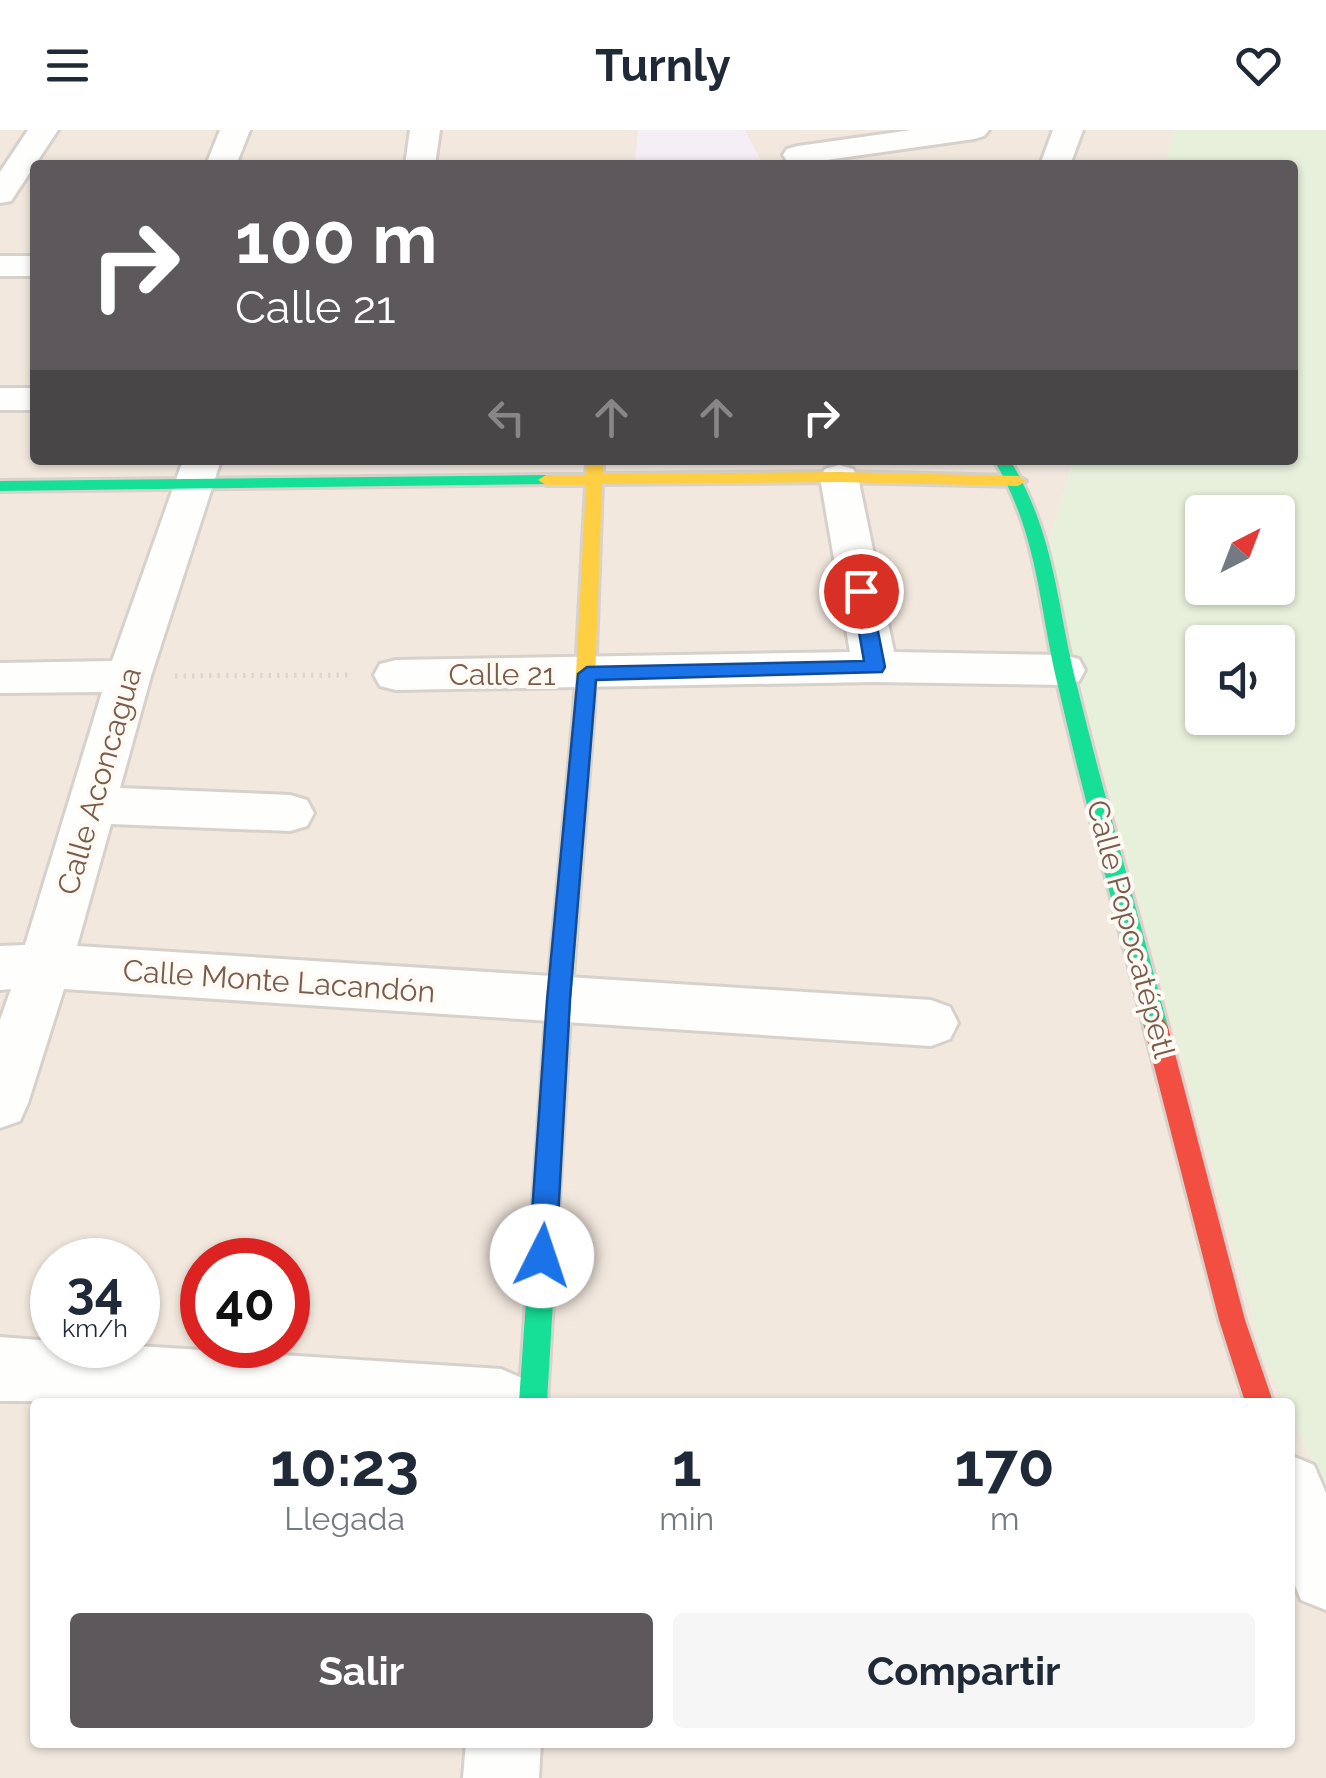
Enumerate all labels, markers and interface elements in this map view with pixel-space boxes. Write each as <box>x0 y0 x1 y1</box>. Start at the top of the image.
icon: menu <box>40 38 95 93</box>
icon: heart <box>1231 38 1286 93</box>
text: Turnly <box>595 39 731 92</box>
text: 100 m <box>235 197 438 279</box>
icon: right <box>70 200 200 330</box>
text: Calle 21 <box>235 281 395 334</box>
icon: left <box>479 390 534 445</box>
icon: ahead <box>584 390 639 445</box>
icon: ahead <box>689 390 744 445</box>
icon: right <box>794 390 849 445</box>
north arrow <box>1185 495 1295 605</box>
map controls <box>1185 495 1295 735</box>
pin <box>819 549 904 634</box>
icon: arrive <box>834 564 889 619</box>
button: sound <box>1185 625 1295 735</box>
street label: Calle 21 <box>449 657 556 692</box>
street label: Calle Aconcagua <box>50 663 148 899</box>
street label: Calle Popocatépetl <box>1080 796 1182 1063</box>
street label: Calle Monte Lacandón <box>122 953 436 1009</box>
position arrow <box>490 1204 594 1308</box>
speed limit sign: 40 <box>180 1238 310 1368</box>
text: 34 <box>67 1261 123 1320</box>
text: km/h <box>62 1313 128 1343</box>
text: 10:23 <box>270 1430 419 1500</box>
text: 1 <box>672 1430 702 1500</box>
text: 170 <box>955 1430 1055 1500</box>
text: Llegada <box>284 1500 405 1537</box>
text: min <box>659 1500 714 1537</box>
text: m <box>990 1500 1019 1537</box>
button: Salir <box>70 1613 653 1728</box>
button: Compartir <box>673 1613 1255 1728</box>

